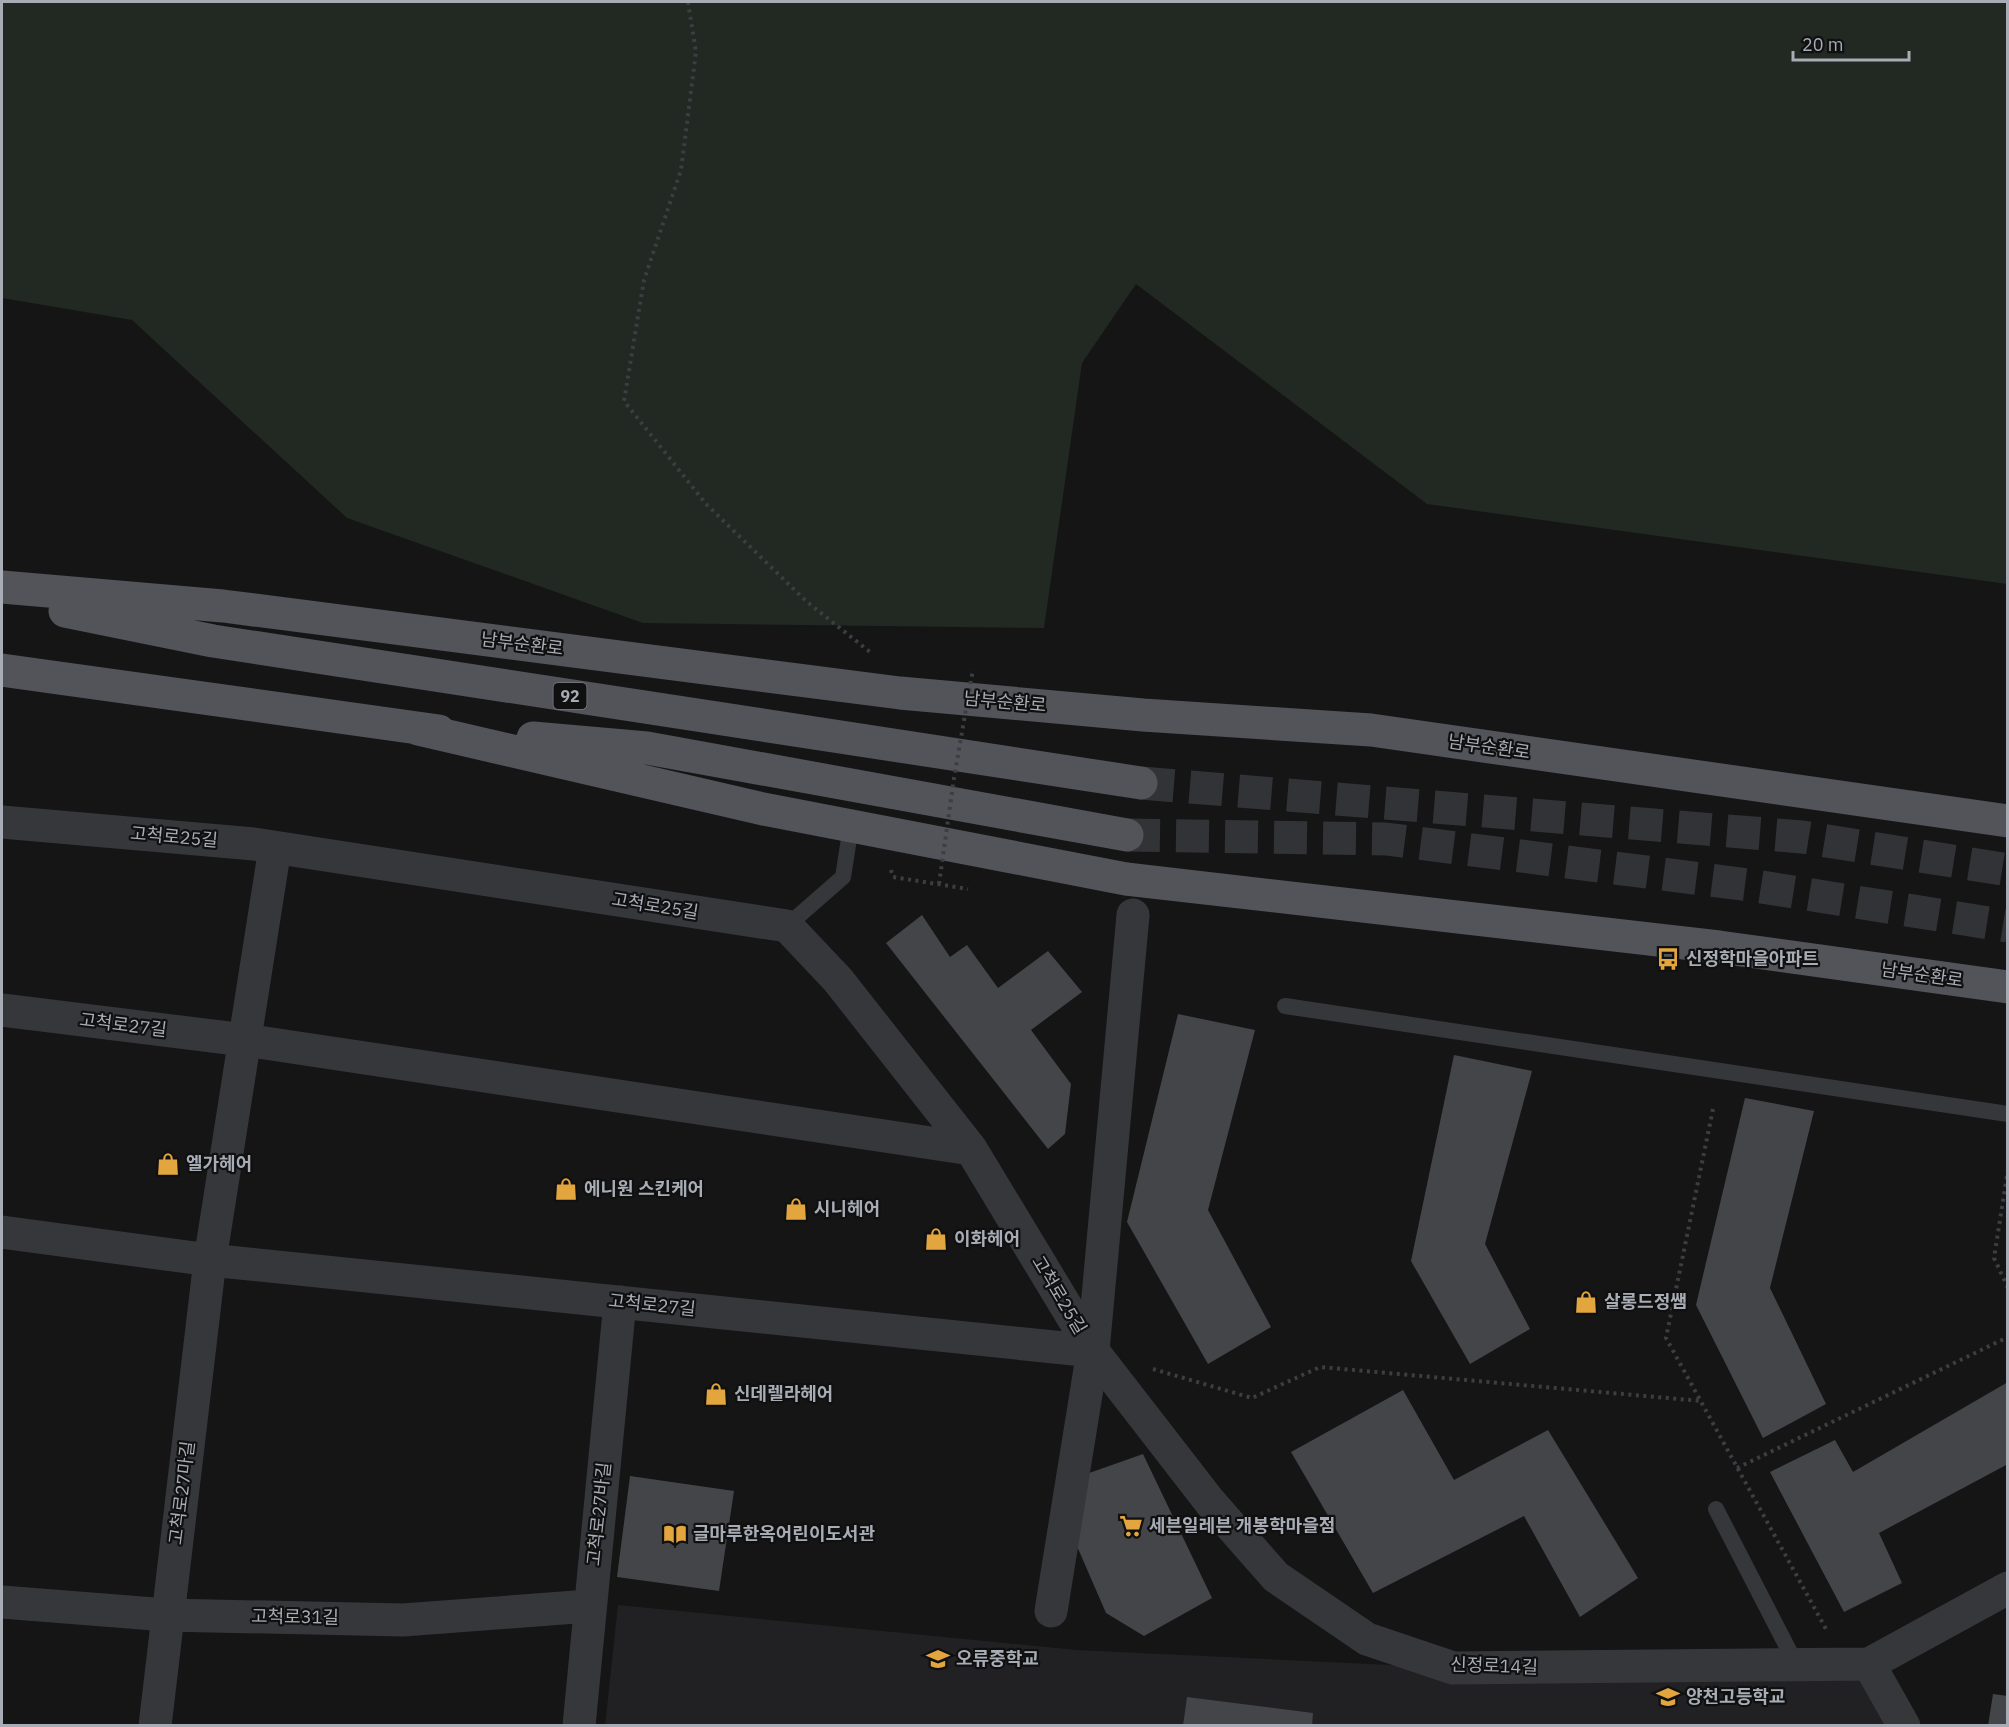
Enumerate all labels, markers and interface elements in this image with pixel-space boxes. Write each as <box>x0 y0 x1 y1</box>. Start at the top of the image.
scale bar <box>1793 24 1908 62</box>
text: 20 m <box>1802 33 1844 56</box>
street label: 남부순환로 <box>480 627 565 660</box>
road number: 92 <box>554 683 586 709</box>
street label: 남부순환로 <box>963 686 1047 717</box>
street label: 남부순환로 <box>1446 729 1532 764</box>
street label: 고척로25길 <box>129 821 219 852</box>
street label: 고척로25길 <box>610 887 700 924</box>
bus stop icon: 신정학마을아파트 <box>1655 946 1681 972</box>
place label: 신정학마을아파트 <box>1686 947 1818 970</box>
street label: 남부순환로 <box>1879 957 1965 992</box>
street label: 고척로27길 <box>78 1008 168 1041</box>
shop icon: 엘가헤어 <box>155 1151 181 1177</box>
place label: 엘가헤어 <box>186 1152 252 1175</box>
shop icon: 에니원 스킨케어 <box>553 1176 579 1202</box>
place label: 에니원 스킨케어 <box>584 1177 704 1200</box>
shop icon: 시니헤어 <box>783 1196 809 1222</box>
place label: 시니헤어 <box>814 1197 880 1220</box>
shop icon: 이화헤어 <box>923 1226 949 1252</box>
place label: 이화헤어 <box>954 1227 1020 1250</box>
street label: 고척로25길 <box>1027 1251 1092 1338</box>
street label: 고척로27길 <box>607 1288 697 1321</box>
shop icon: 살롱드정쌤 <box>1573 1289 1599 1315</box>
place label: 살롱드정쌤 <box>1604 1290 1687 1313</box>
shop icon: 신데렐라헤어 <box>703 1381 729 1407</box>
place label: 신데렐라헤어 <box>734 1382 833 1405</box>
street label: 고척로27마길 <box>164 1440 199 1546</box>
street label: 고척로27바길 <box>582 1461 615 1567</box>
supermarket icon: 세븐일레븐 개봉학마을점 <box>1118 1513 1144 1539</box>
place label: 세븐일레븐 개봉학마을점 <box>1149 1514 1335 1537</box>
library icon: 글마루한옥어린이도서관 <box>662 1521 688 1547</box>
place label: 글마루한옥어린이도서관 <box>693 1522 876 1545</box>
street label: 고척로31길 <box>251 1604 339 1629</box>
school or university icon: 오류중학교 <box>925 1646 951 1672</box>
place label: 오류중학교 <box>956 1647 1039 1670</box>
street label: 신정로14길 <box>1450 1652 1538 1679</box>
school or university icon: 양천고등학교 <box>1655 1684 1681 1710</box>
place label: 양천고등학교 <box>1686 1685 1785 1708</box>

